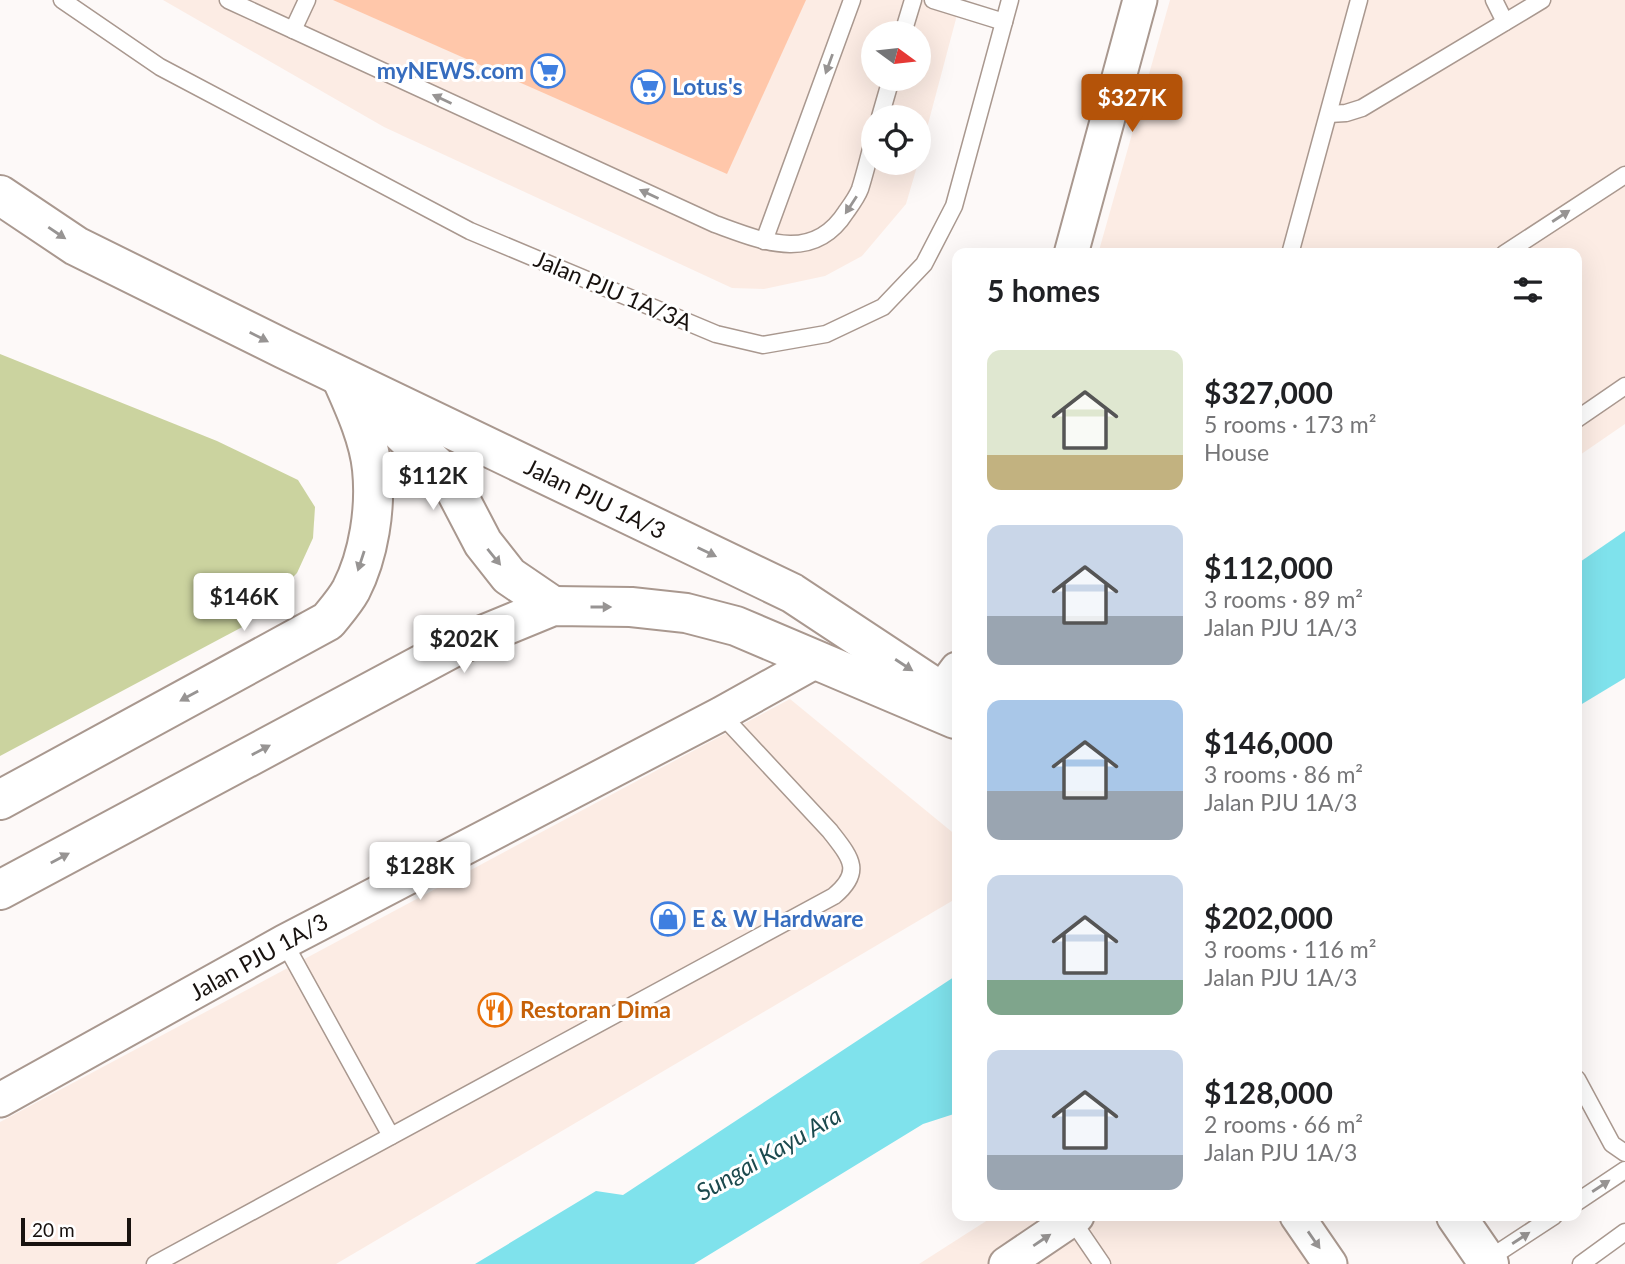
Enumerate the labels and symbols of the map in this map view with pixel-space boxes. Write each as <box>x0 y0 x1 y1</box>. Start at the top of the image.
north arrow <box>861 21 931 91</box>
supermarket icon: myNEWS.com <box>529 52 567 90</box>
one-way arrow <box>823 54 834 75</box>
place label: myNEWS.com <box>377 56 524 84</box>
supermarket icon: Lotus's <box>629 68 667 106</box>
place label: Lotus's <box>672 72 743 100</box>
pin: $327K <box>1083 74 1181 134</box>
one-way arrow <box>432 93 453 104</box>
one-way arrow <box>639 188 659 200</box>
one-way arrow <box>844 196 857 215</box>
one-way arrow <box>1551 210 1571 223</box>
one-way arrow <box>47 226 67 239</box>
street label: Jalan PJU 1A/3A <box>530 244 697 336</box>
one-way arrow <box>249 332 269 343</box>
pin: $112K <box>384 452 482 512</box>
street label: Jalan PJU 1A/3 <box>520 452 671 544</box>
one-way arrow <box>697 547 717 558</box>
one-way arrow <box>486 549 501 566</box>
one-way arrow <box>355 550 366 571</box>
pin: $146K <box>195 574 293 633</box>
one-way arrow <box>591 601 613 612</box>
pin: $202K <box>415 616 513 675</box>
one-way arrow <box>895 658 913 672</box>
one-way arrow <box>179 690 199 702</box>
one-way arrow <box>251 744 271 756</box>
pin: $128K <box>371 842 469 902</box>
one-way arrow <box>50 852 70 863</box>
shop icon: E & W Hardware <box>649 900 687 938</box>
place label: E & W Hardware <box>692 904 863 932</box>
street label: Jalan PJU 1A/3 <box>185 907 332 1006</box>
restaurant icon: Restoran Dima <box>476 991 514 1029</box>
place label: Restoran Dima <box>520 995 671 1023</box>
water label: Sungai Kayu Ara <box>691 1099 846 1206</box>
one-way arrow <box>1591 1179 1611 1192</box>
scale bar <box>21 1215 131 1247</box>
one-way arrow <box>1307 1231 1321 1249</box>
one-way arrow <box>1511 1232 1530 1245</box>
one-way arrow <box>1033 1233 1051 1247</box>

